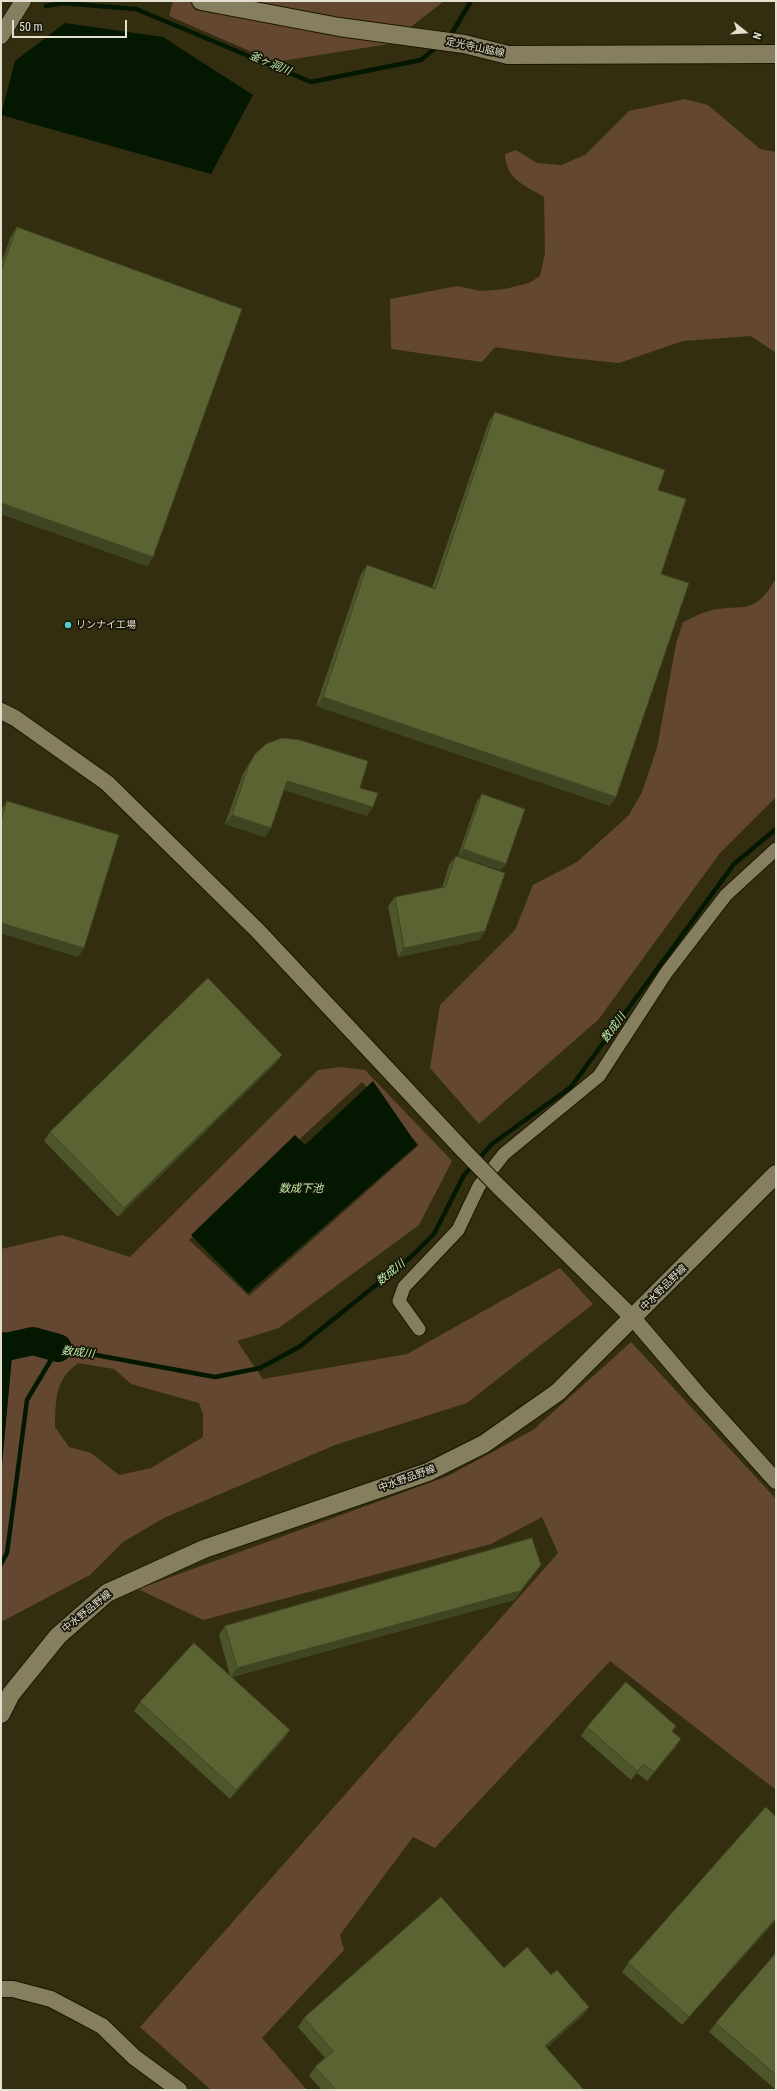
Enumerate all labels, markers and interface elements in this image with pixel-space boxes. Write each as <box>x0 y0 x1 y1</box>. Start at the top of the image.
scale bar <box>14 12 129 38</box>
north arrow <box>725 12 765 52</box>
text: 50 m <box>19 20 43 34</box>
text: N <box>750 31 764 41</box>
street label: 定光寺山脇線 <box>444 36 506 60</box>
water label: 釜ヶ洞川 <box>247 49 293 79</box>
place label: リンナイ工場 <box>76 619 136 631</box>
marker: リンナイ工場 <box>63 620 73 630</box>
water label: 数成川 <box>599 1011 629 1045</box>
water label: 数成下池 <box>279 1182 323 1196</box>
water label: 数成川 <box>374 1257 408 1289</box>
street label: 中水野品野線 <box>639 1263 689 1313</box>
water label: 数成川 <box>61 1344 95 1362</box>
street label: 中水野品野線 <box>377 1463 437 1495</box>
street label: 中水野品野線 <box>60 1588 114 1636</box>

